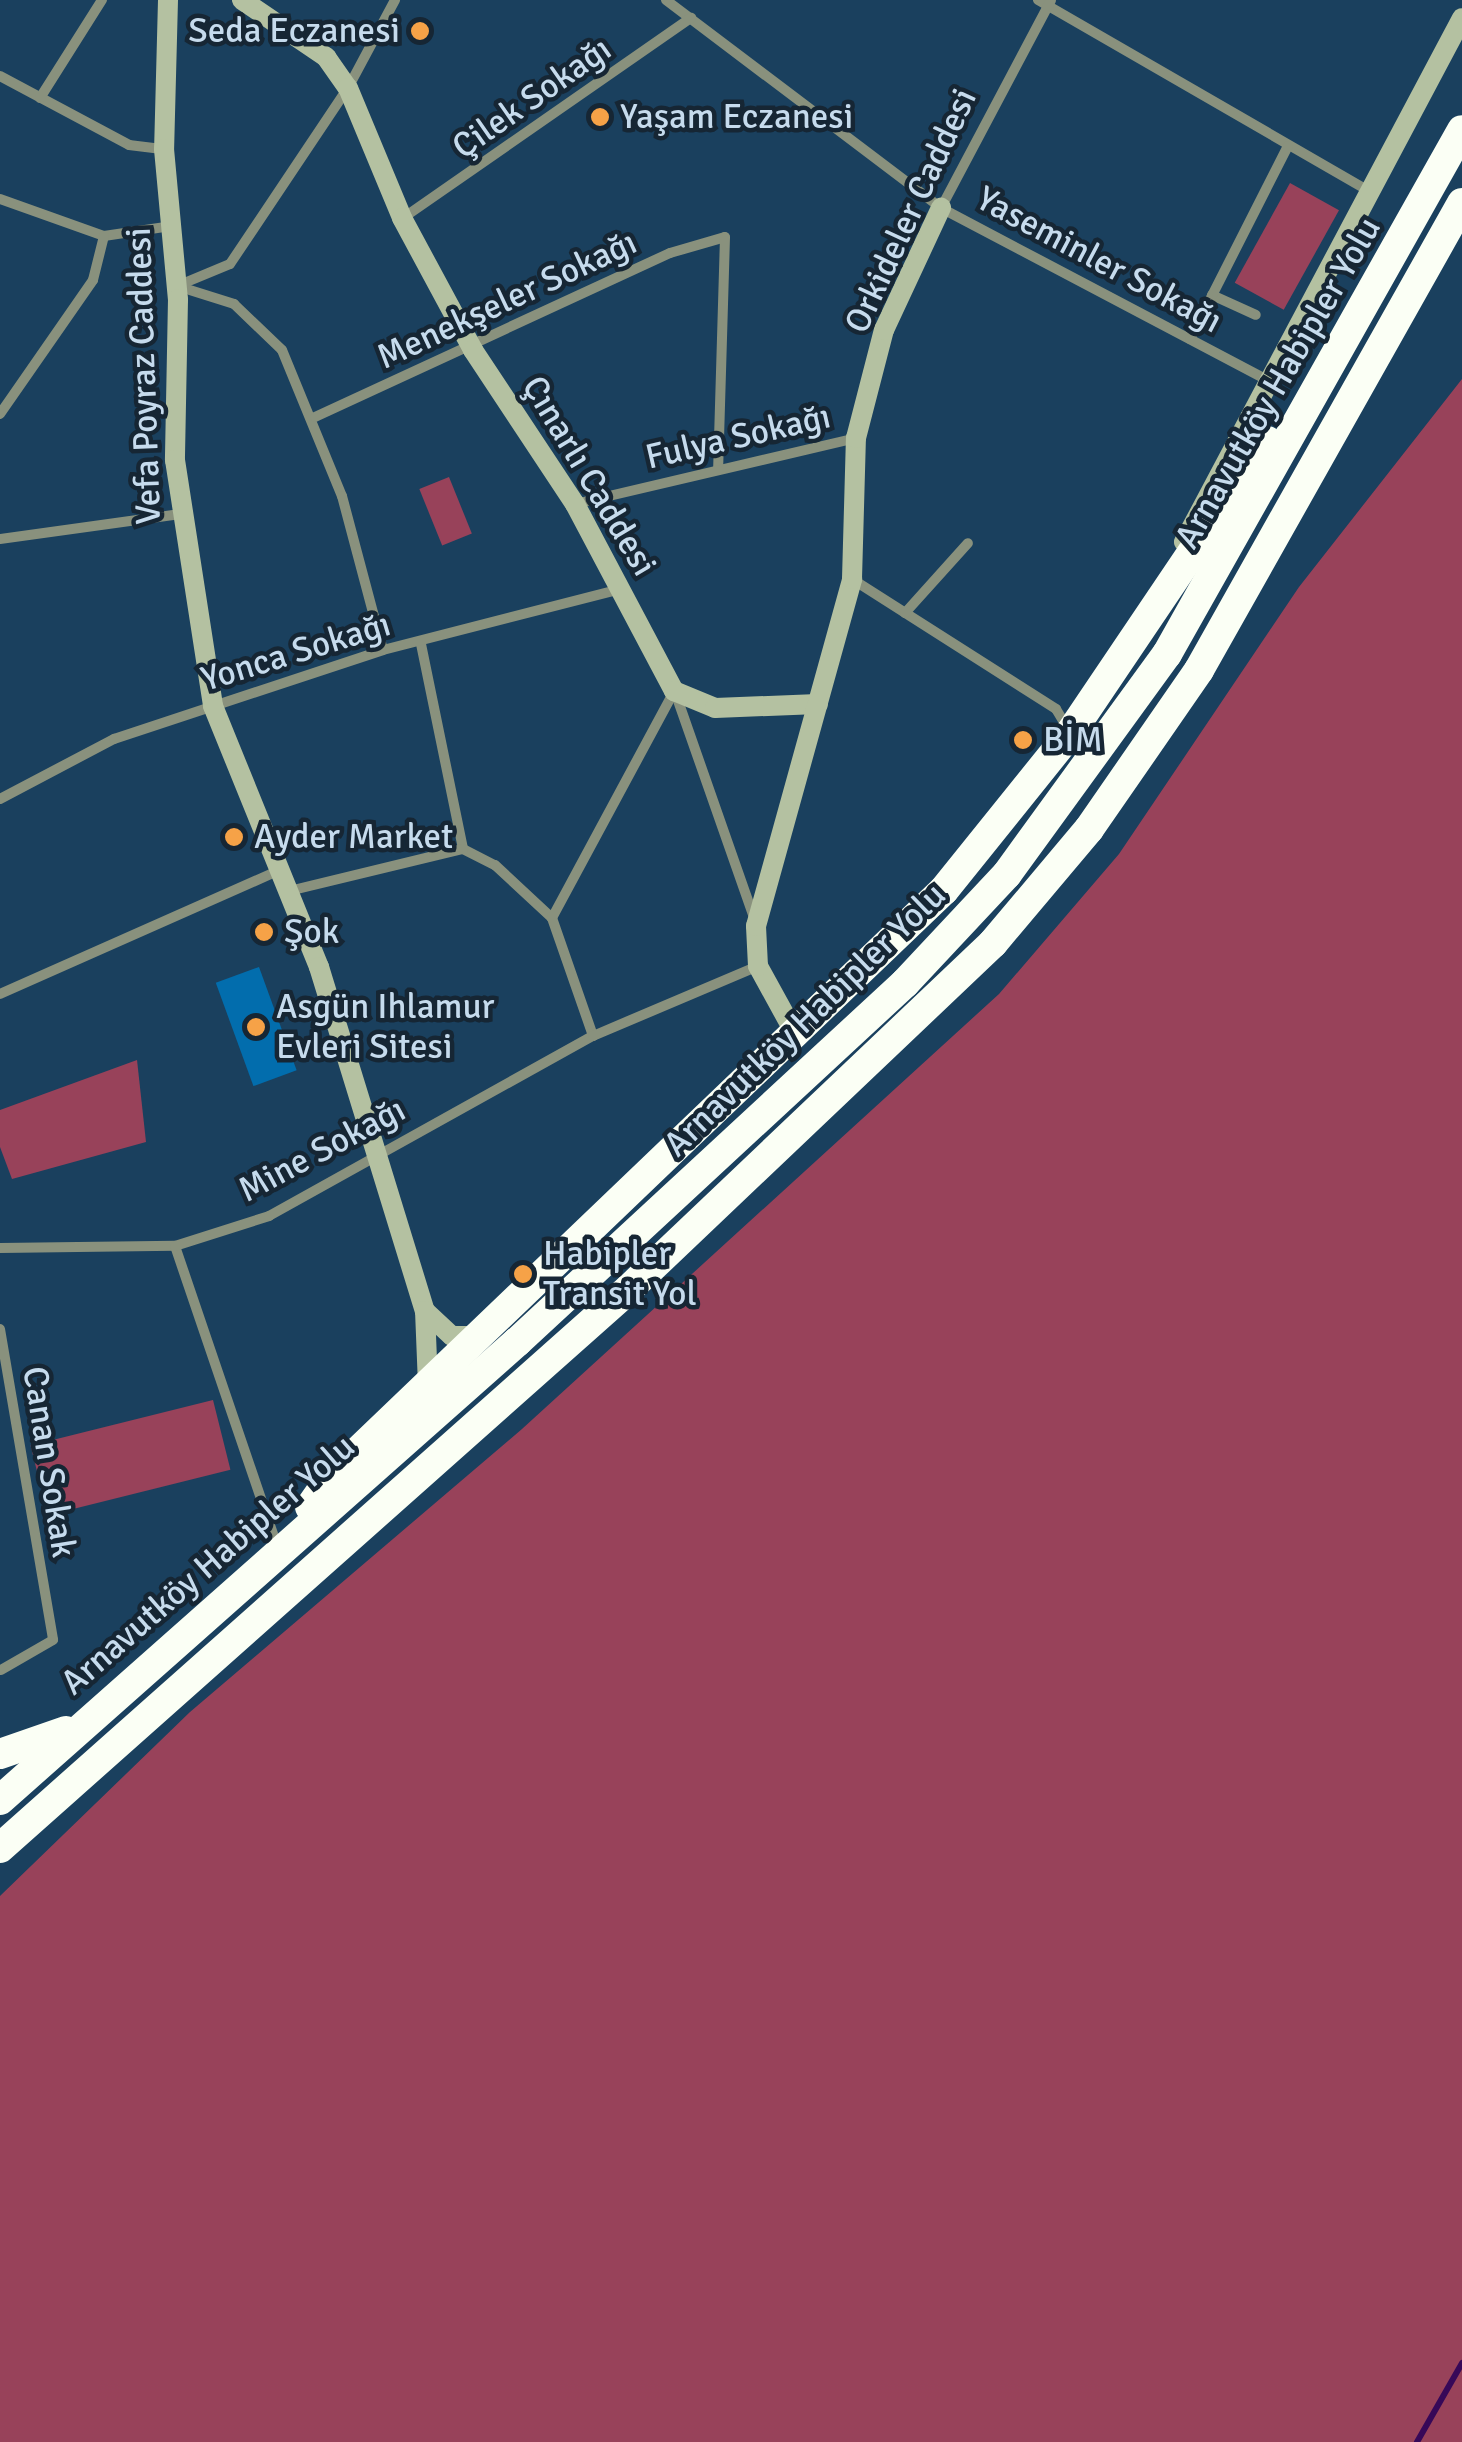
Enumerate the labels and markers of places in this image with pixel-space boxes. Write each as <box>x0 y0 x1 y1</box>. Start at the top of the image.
place label: Seda Eczanesi <box>188 10 400 52</box>
marker: Seda Eczanesi <box>409 20 431 42</box>
place label: Yaşam Eczanesi <box>620 96 853 138</box>
marker: Yaşam Eczanesi <box>589 106 611 128</box>
place label: BİM <box>1043 719 1103 761</box>
marker: BİM <box>1012 729 1034 751</box>
place label: Ayder Market <box>254 816 453 858</box>
marker: Ayder Market <box>223 826 245 848</box>
place label: Şok <box>284 911 339 953</box>
marker: Şok <box>253 921 275 943</box>
place label: Asgün Ihlamur Evleri Sitesi <box>276 986 494 1068</box>
marker: Asgün Ihlamur Evleri Sitesi <box>245 1016 267 1038</box>
place label: Habipler Transit Yol <box>543 1233 697 1315</box>
marker: Habipler Transit Yol <box>512 1263 534 1285</box>

